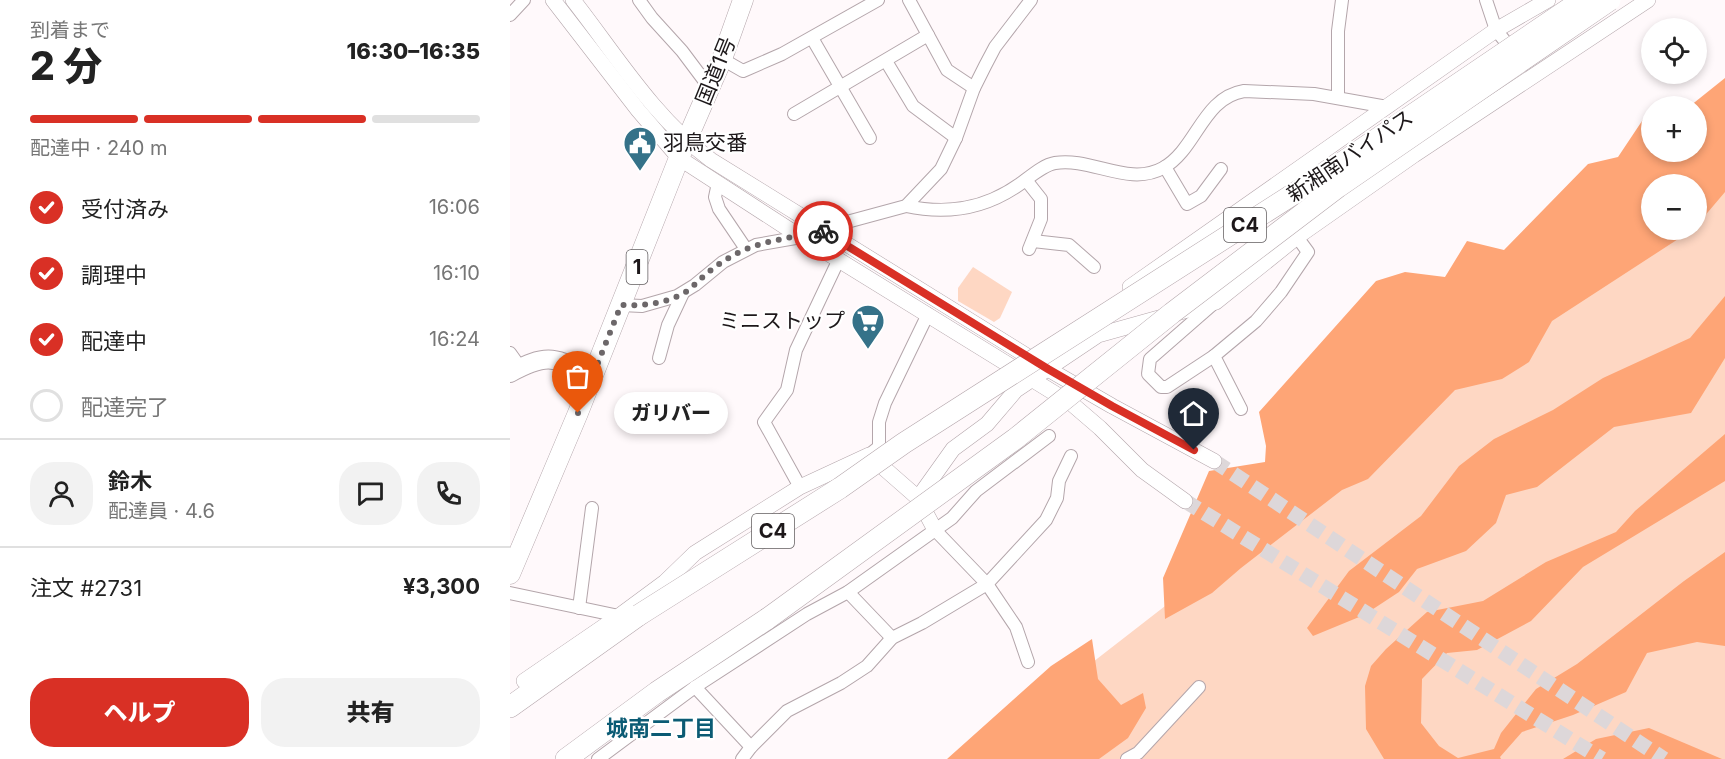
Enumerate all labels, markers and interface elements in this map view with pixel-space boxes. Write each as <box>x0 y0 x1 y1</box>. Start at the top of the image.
text: 到着まで <box>30 18 110 42</box>
map controls <box>1641 18 1707 240</box>
button: locate <box>1641 18 1707 84</box>
street label: 国道1号 <box>691 33 741 109</box>
text: 16:30–16:35 <box>346 38 480 64</box>
text: 2 分 <box>30 42 102 89</box>
button: + <box>1641 96 1707 162</box>
street label: 新湘南バイパス <box>1282 104 1417 207</box>
public building icon: 羽鳥交番 <box>622 125 658 172</box>
place label: 羽鳥交番 <box>663 130 747 155</box>
text: 配達中 · 240 m <box>30 136 168 160</box>
button: − <box>1641 174 1707 240</box>
icon: check <box>30 191 63 224</box>
text: 16:06 <box>429 195 480 219</box>
text: 受付済み <box>81 196 169 222</box>
courier <box>793 201 853 261</box>
road number: C4 <box>1224 208 1266 242</box>
icon: bike <box>807 215 840 248</box>
road number: 1 <box>626 250 648 284</box>
icon: check <box>30 257 63 290</box>
text: 16:10 <box>433 261 480 285</box>
text: 調理中 <box>81 262 147 288</box>
supermarket icon: ミニストップ <box>850 303 886 350</box>
place label: ミニストップ <box>719 308 845 333</box>
icon: check <box>30 323 63 356</box>
text: 16:24 <box>429 327 480 351</box>
text: 配達中 <box>81 328 147 354</box>
pin <box>552 351 603 413</box>
icon: bag <box>561 360 594 393</box>
pin <box>1168 388 1219 450</box>
callout: ガリバー <box>614 392 728 434</box>
text: 配達完了 <box>81 394 169 420</box>
icon: home <box>1177 397 1210 430</box>
text: ガリバー <box>631 401 711 425</box>
button: person <box>30 462 93 525</box>
button: chat <box>339 462 402 525</box>
button: phone <box>417 462 480 525</box>
text: 鈴木 <box>108 468 152 494</box>
text: 配達員 · 4.6 <box>108 499 215 523</box>
road number: C4 <box>752 514 794 548</box>
text: ¥3,300 <box>403 573 480 599</box>
text: 注文 #2731 <box>30 575 142 601</box>
button: ヘルプ <box>30 678 249 747</box>
button: 共有 <box>261 678 480 747</box>
district label: 城南二丁目 <box>606 715 716 741</box>

